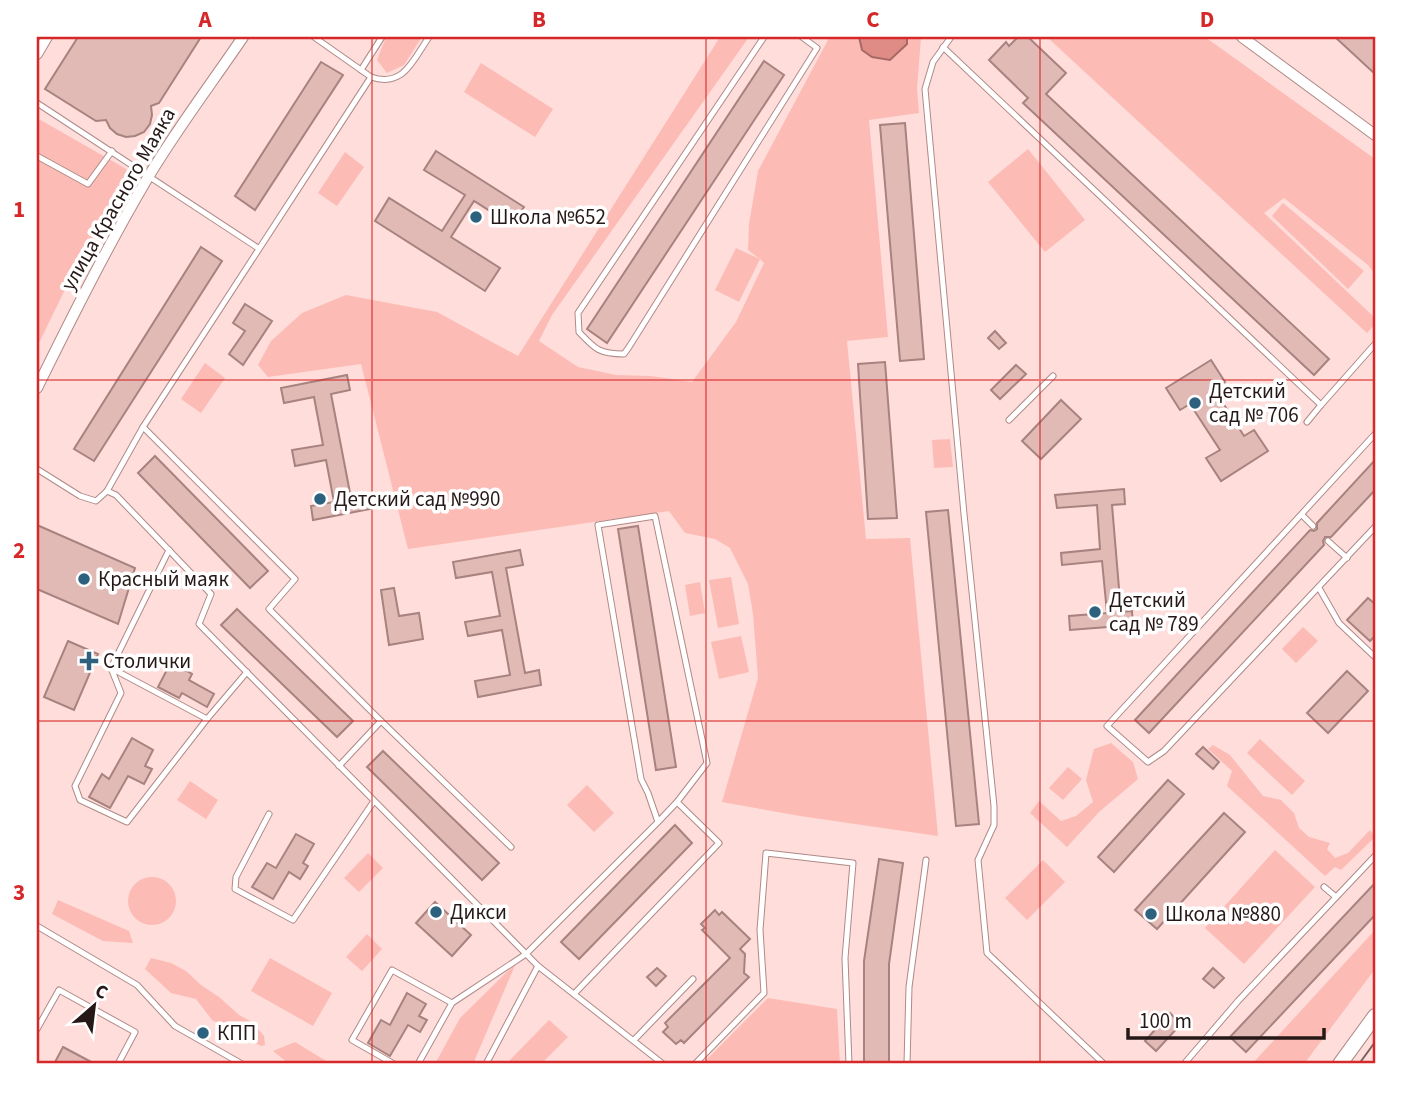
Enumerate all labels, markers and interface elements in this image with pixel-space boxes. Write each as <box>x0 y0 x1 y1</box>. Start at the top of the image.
text: A <box>197 3 212 36</box>
text: B <box>532 3 546 36</box>
text: C <box>866 3 880 36</box>
text: D <box>1200 3 1214 36</box>
street label: улица Красного Маяка <box>53 102 183 296</box>
text: 1 <box>13 193 25 226</box>
place label: Школа №652 <box>490 202 606 232</box>
marker: Школа №652 <box>468 209 484 225</box>
place label: Детский сад № 706 <box>1209 376 1299 430</box>
marker: Детский сад № 706 <box>1187 395 1203 411</box>
place label: Детский сад №990 <box>334 484 500 514</box>
marker: Детский сад №990 <box>312 491 328 507</box>
text: 2 <box>13 534 25 567</box>
place label: Красный маяк <box>98 564 229 594</box>
marker: Красный маяк <box>76 571 92 587</box>
place label: Детский сад № 789 <box>1109 585 1199 639</box>
marker: Детский сад № 789 <box>1087 604 1103 620</box>
place label: Столички <box>103 646 191 676</box>
marker: Столички <box>81 653 97 669</box>
text: 3 <box>13 876 25 909</box>
place label: Дикси <box>450 897 507 927</box>
place label: Школа №880 <box>1165 899 1281 929</box>
marker: Дикси <box>428 904 444 920</box>
marker: Школа №880 <box>1143 906 1159 922</box>
north arrow <box>60 972 130 1042</box>
text: С <box>90 978 112 1007</box>
scale bar <box>1128 996 1324 1040</box>
text: 100 m <box>1139 1006 1192 1036</box>
place label: КПП <box>217 1018 256 1048</box>
marker: КПП <box>195 1025 211 1041</box>

